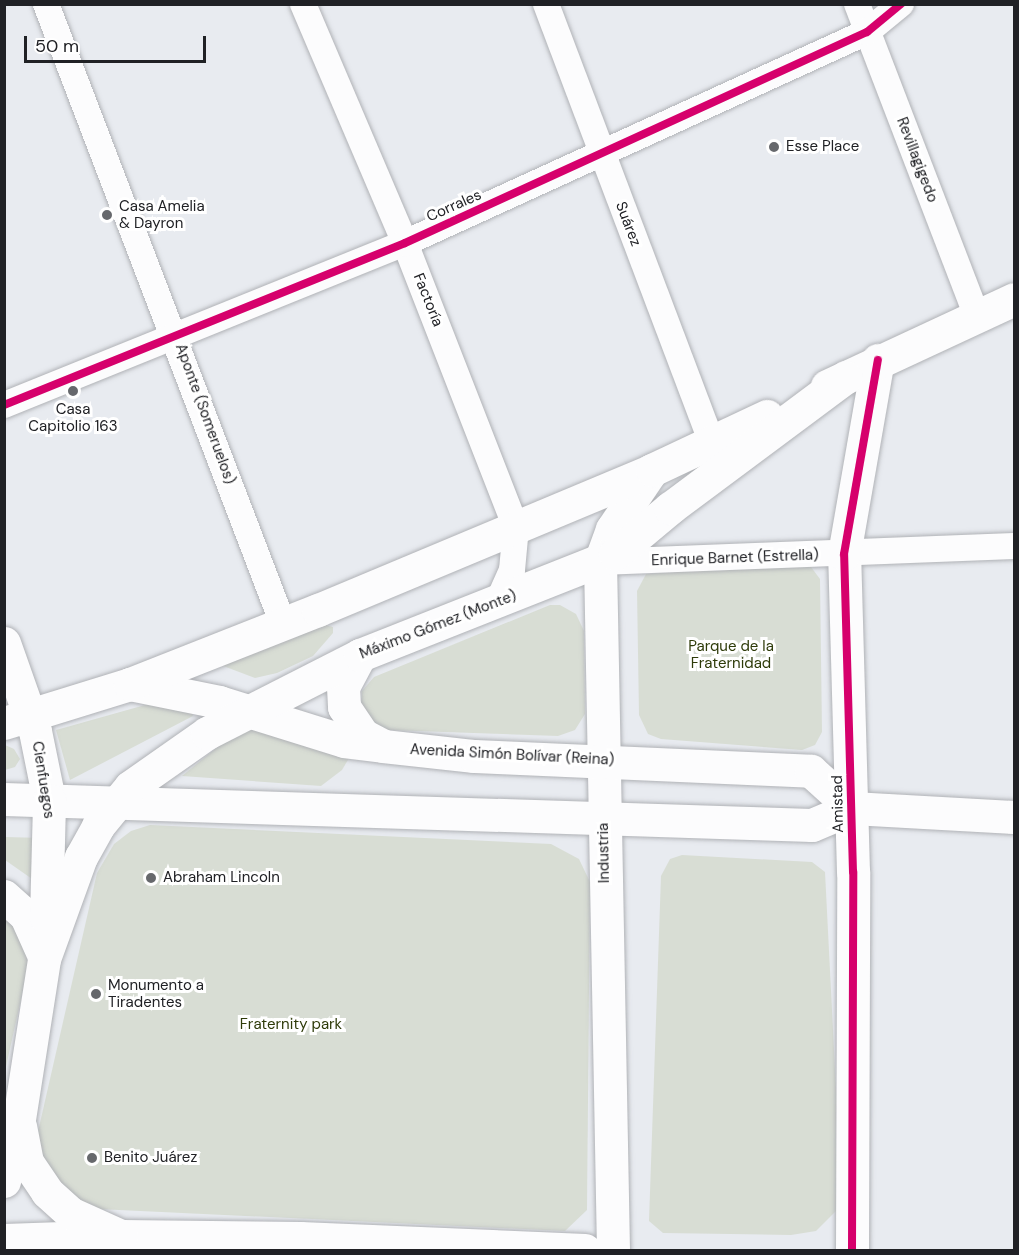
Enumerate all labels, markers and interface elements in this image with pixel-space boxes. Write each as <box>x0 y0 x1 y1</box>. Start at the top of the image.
scale bar <box>27 24 208 62</box>
text: 50 m <box>35 34 79 58</box>
street label: Revillagigedo <box>892 115 942 205</box>
place label: Esse Place <box>786 138 859 156</box>
marker: Esse Place <box>767 140 781 154</box>
street label: Corrales <box>424 186 484 226</box>
place label: Casa Amelia & Dayron <box>119 197 205 232</box>
street label: Suárez <box>611 199 645 249</box>
marker: Casa Amelia & Dayron <box>100 208 114 222</box>
street label: Factoría <box>409 271 447 329</box>
street label: Aponte (Someruelos) <box>171 341 239 487</box>
marker: Casa Capitolio 163 <box>66 384 80 398</box>
place label: Casa Capitolio 163 <box>28 400 118 435</box>
street label: Enrique Barnet (Estrella) <box>651 546 819 570</box>
street label: Máximo Gómez (Monte) <box>357 587 519 663</box>
park label: Parque de la Fraternidad <box>688 637 774 672</box>
street label: Cienfuegos <box>28 740 58 820</box>
street label: Avenida Simón Bolívar (Reina) <box>409 741 615 769</box>
street label: Amistad <box>828 775 848 833</box>
street label: Industria <box>594 823 614 883</box>
place label: Abraham Lincoln <box>163 869 280 887</box>
marker: Abraham Lincoln <box>144 871 158 885</box>
place label: Monumento a Tiradentes <box>108 976 204 1011</box>
marker: Monumento a Tiradentes <box>89 987 103 1001</box>
park label: Fraternity park <box>240 1016 342 1034</box>
place label: Benito Juárez <box>104 1149 197 1167</box>
marker: Benito Juárez <box>85 1151 99 1165</box>

